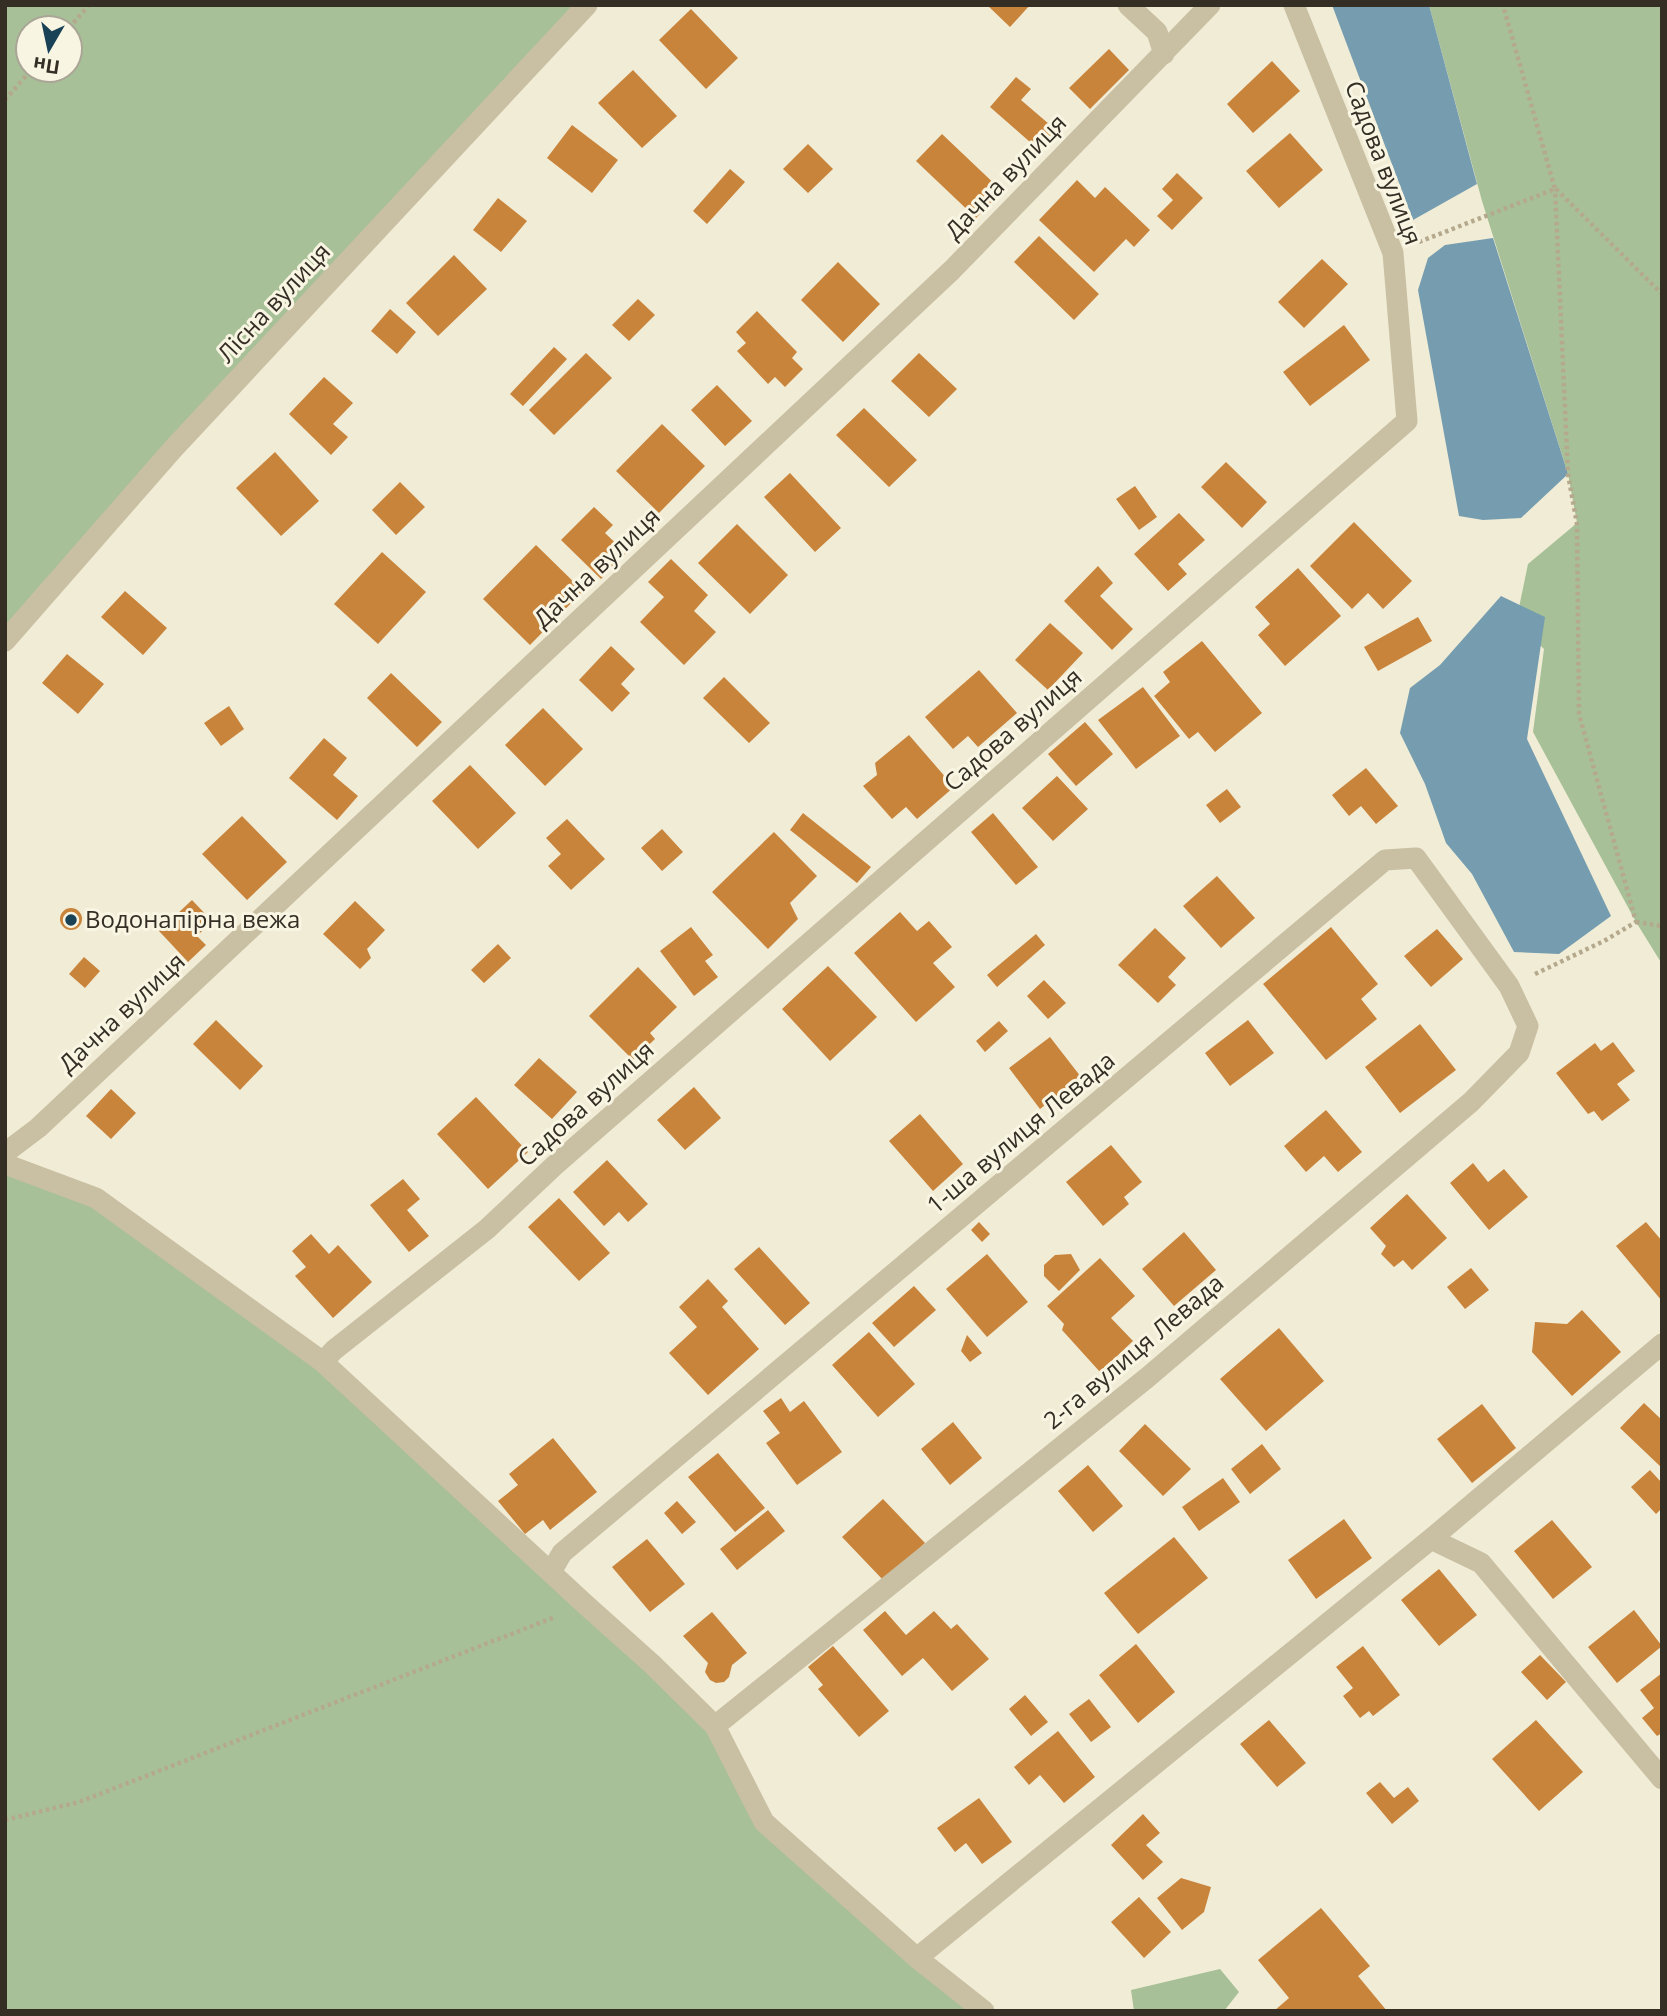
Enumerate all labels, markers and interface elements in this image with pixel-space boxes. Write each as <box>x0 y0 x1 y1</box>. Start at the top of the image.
north arrow <box>14 14 84 84</box>
text: Пн <box>31 51 62 81</box>
street label: Садова вулиця <box>1338 76 1431 249</box>
street label: Дачна вулиця <box>937 106 1073 246</box>
street label: Лісна вулиця <box>209 235 337 369</box>
street label: Дачна вулиця <box>525 500 667 634</box>
street label: Садова вулиця <box>936 660 1088 798</box>
place label: Водонапірна вежа <box>85 902 300 935</box>
marker: Водонапірна вежа <box>63 912 79 928</box>
street label: Дачна вулиця <box>50 945 192 1079</box>
street label: Садова вулиця <box>510 1033 660 1173</box>
street label: 1-ша вулиця Левада <box>919 1043 1121 1220</box>
street label: 2-га вулиця Левада <box>1036 1266 1230 1436</box>

